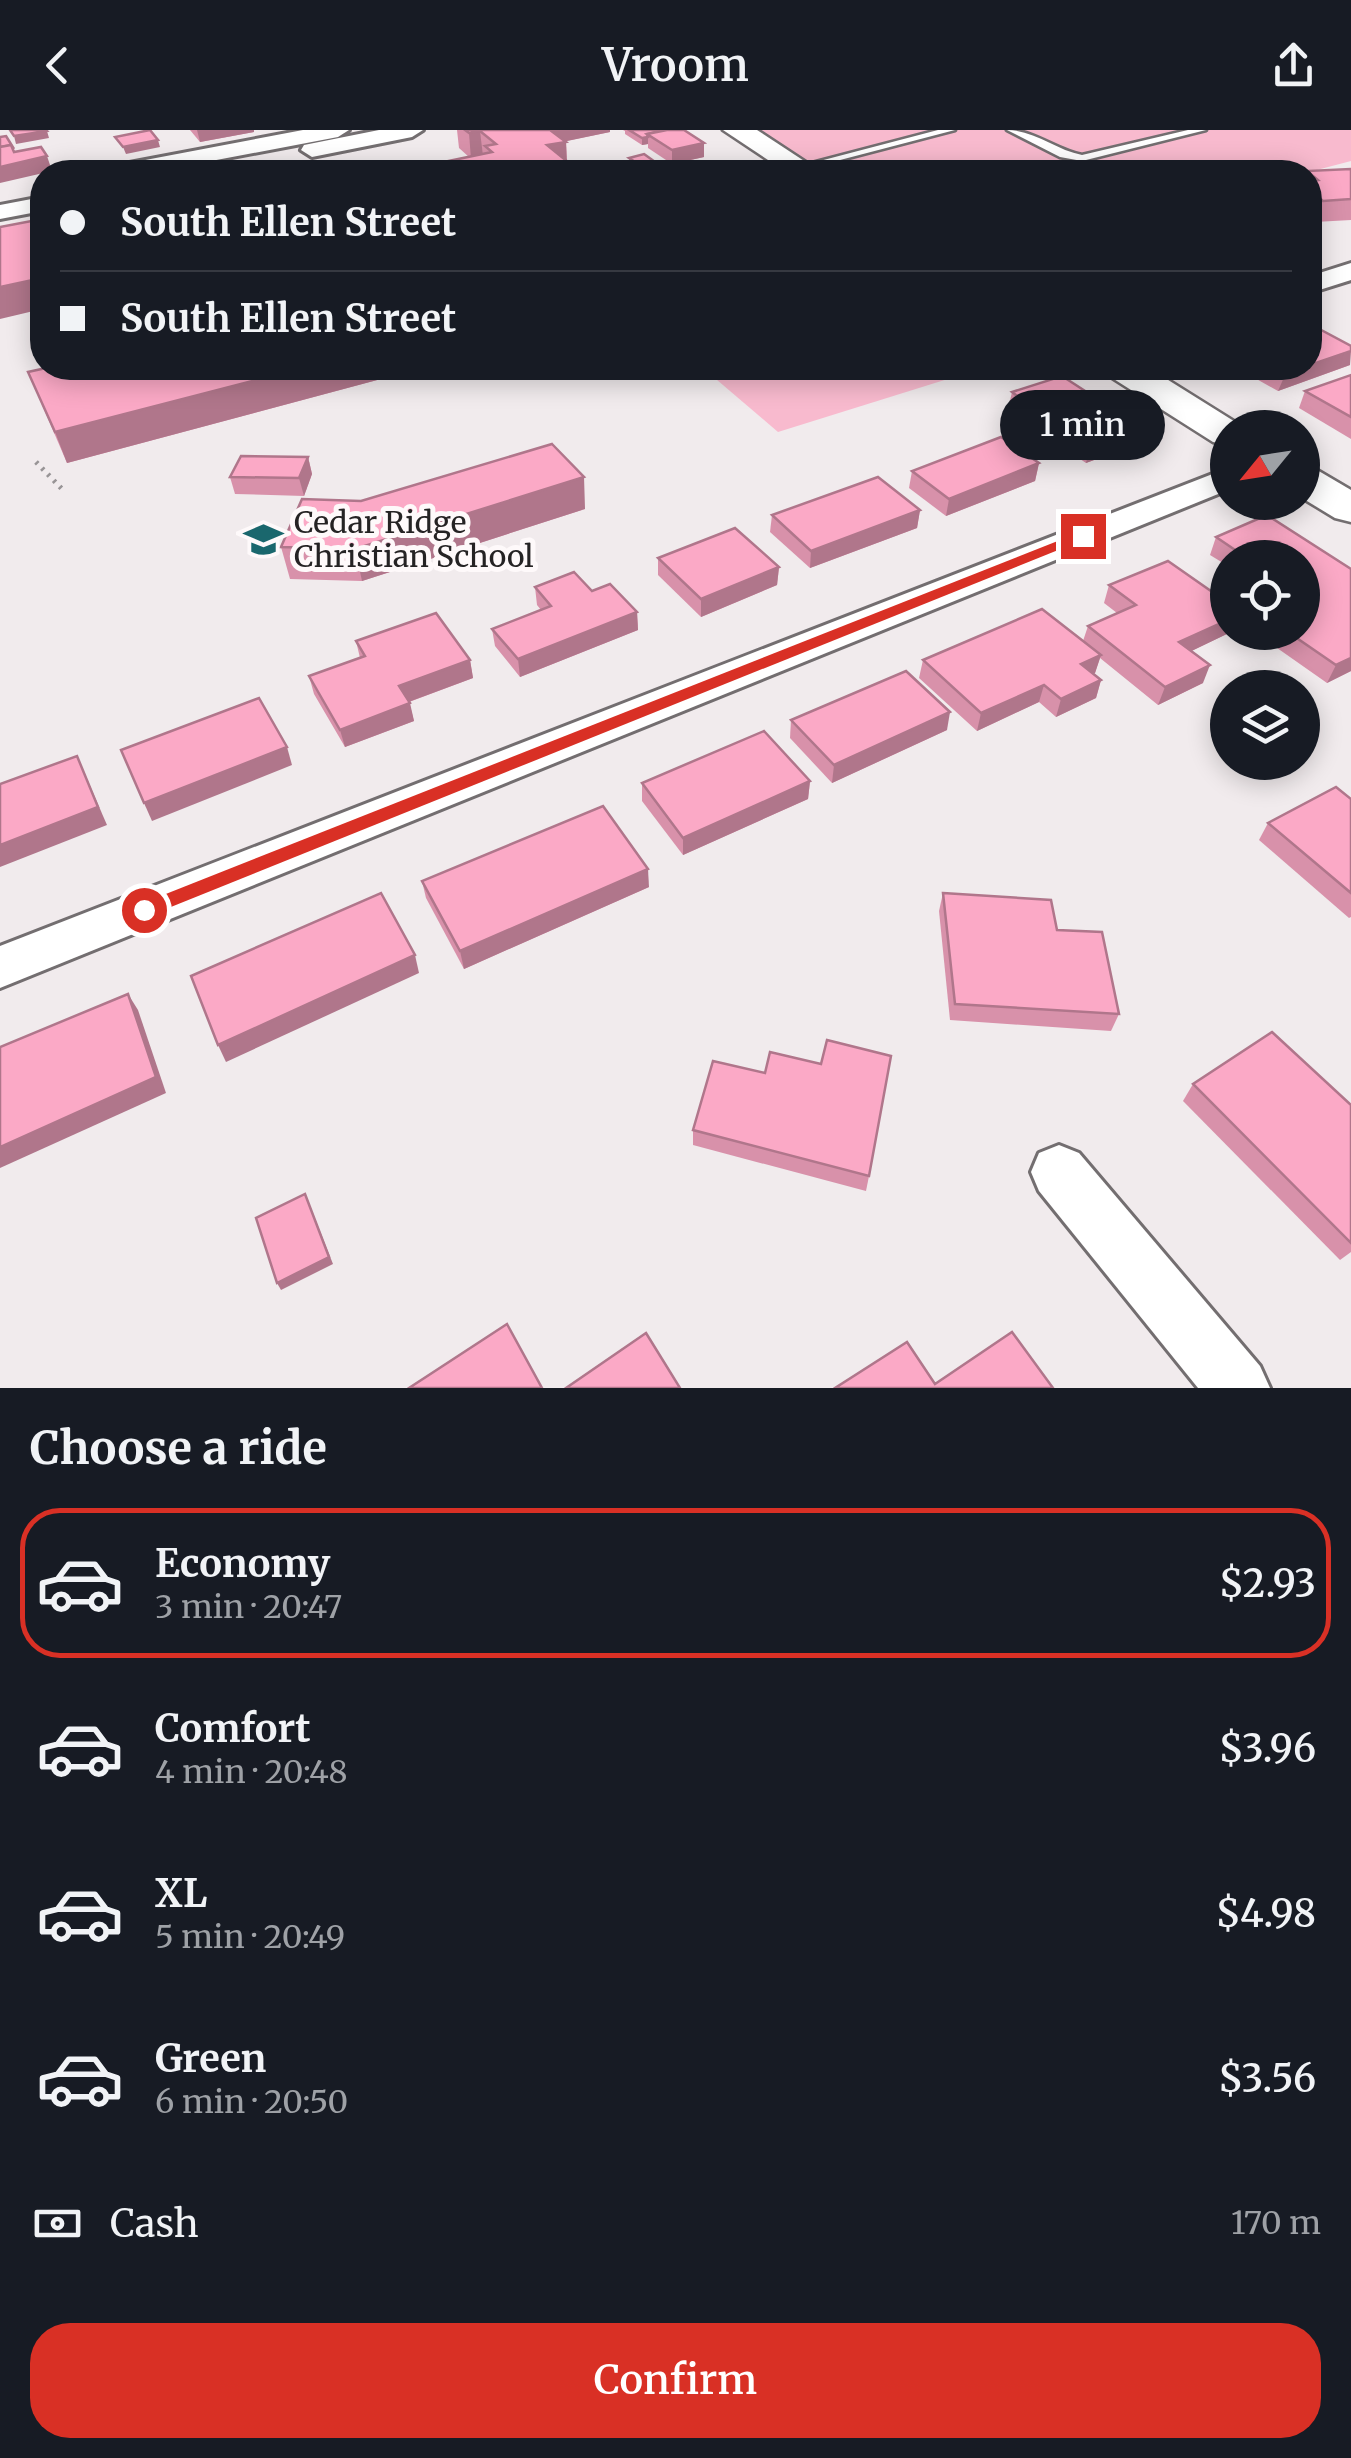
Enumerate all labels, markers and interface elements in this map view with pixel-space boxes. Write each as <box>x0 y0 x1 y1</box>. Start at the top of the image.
text: Vroom <box>602 37 749 93</box>
icon: back <box>30 38 85 93</box>
icon: share <box>1266 38 1321 93</box>
text: South Ellen Street <box>120 199 456 246</box>
text: South Ellen Street <box>120 295 456 342</box>
callout: 1 min <box>1000 391 1166 461</box>
text: 1 min <box>1039 405 1126 445</box>
north arrow <box>1210 410 1320 520</box>
map controls <box>1210 410 1320 780</box>
place label: Cedar Ridge Christian School <box>294 503 534 575</box>
route end <box>1061 514 1106 559</box>
school or university icon: Cedar Ridge Christian School <box>243 518 285 560</box>
button: locate <box>1210 540 1320 650</box>
button: layers <box>1210 670 1320 780</box>
route start <box>122 888 167 933</box>
text: Choose a ride <box>30 1420 327 1476</box>
icon: car <box>35 1538 125 1628</box>
text: Economy <box>155 1540 330 1587</box>
text: $2.93 <box>1219 1560 1316 1607</box>
text: 3 min · 20:47 <box>155 1587 342 1627</box>
icon: car <box>35 1703 125 1793</box>
text: Comfort <box>155 1705 311 1752</box>
text: $3.96 <box>1218 1725 1316 1772</box>
text: 4 min · 20:48 <box>155 1752 348 1792</box>
icon: car <box>35 1868 125 1958</box>
text: XL <box>155 1870 207 1917</box>
text: $4.98 <box>1215 1890 1316 1937</box>
text: 5 min · 20:49 <box>155 1917 345 1957</box>
icon: car <box>35 2033 125 2123</box>
text: Green <box>155 2035 266 2082</box>
text: $3.56 <box>1218 2055 1316 2102</box>
text: 6 min · 20:50 <box>155 2082 348 2122</box>
icon: cash <box>30 2196 85 2251</box>
text: Cash <box>110 2200 199 2247</box>
text: 170 m <box>1231 2203 1321 2243</box>
button: Confirm <box>30 2323 1321 2438</box>

